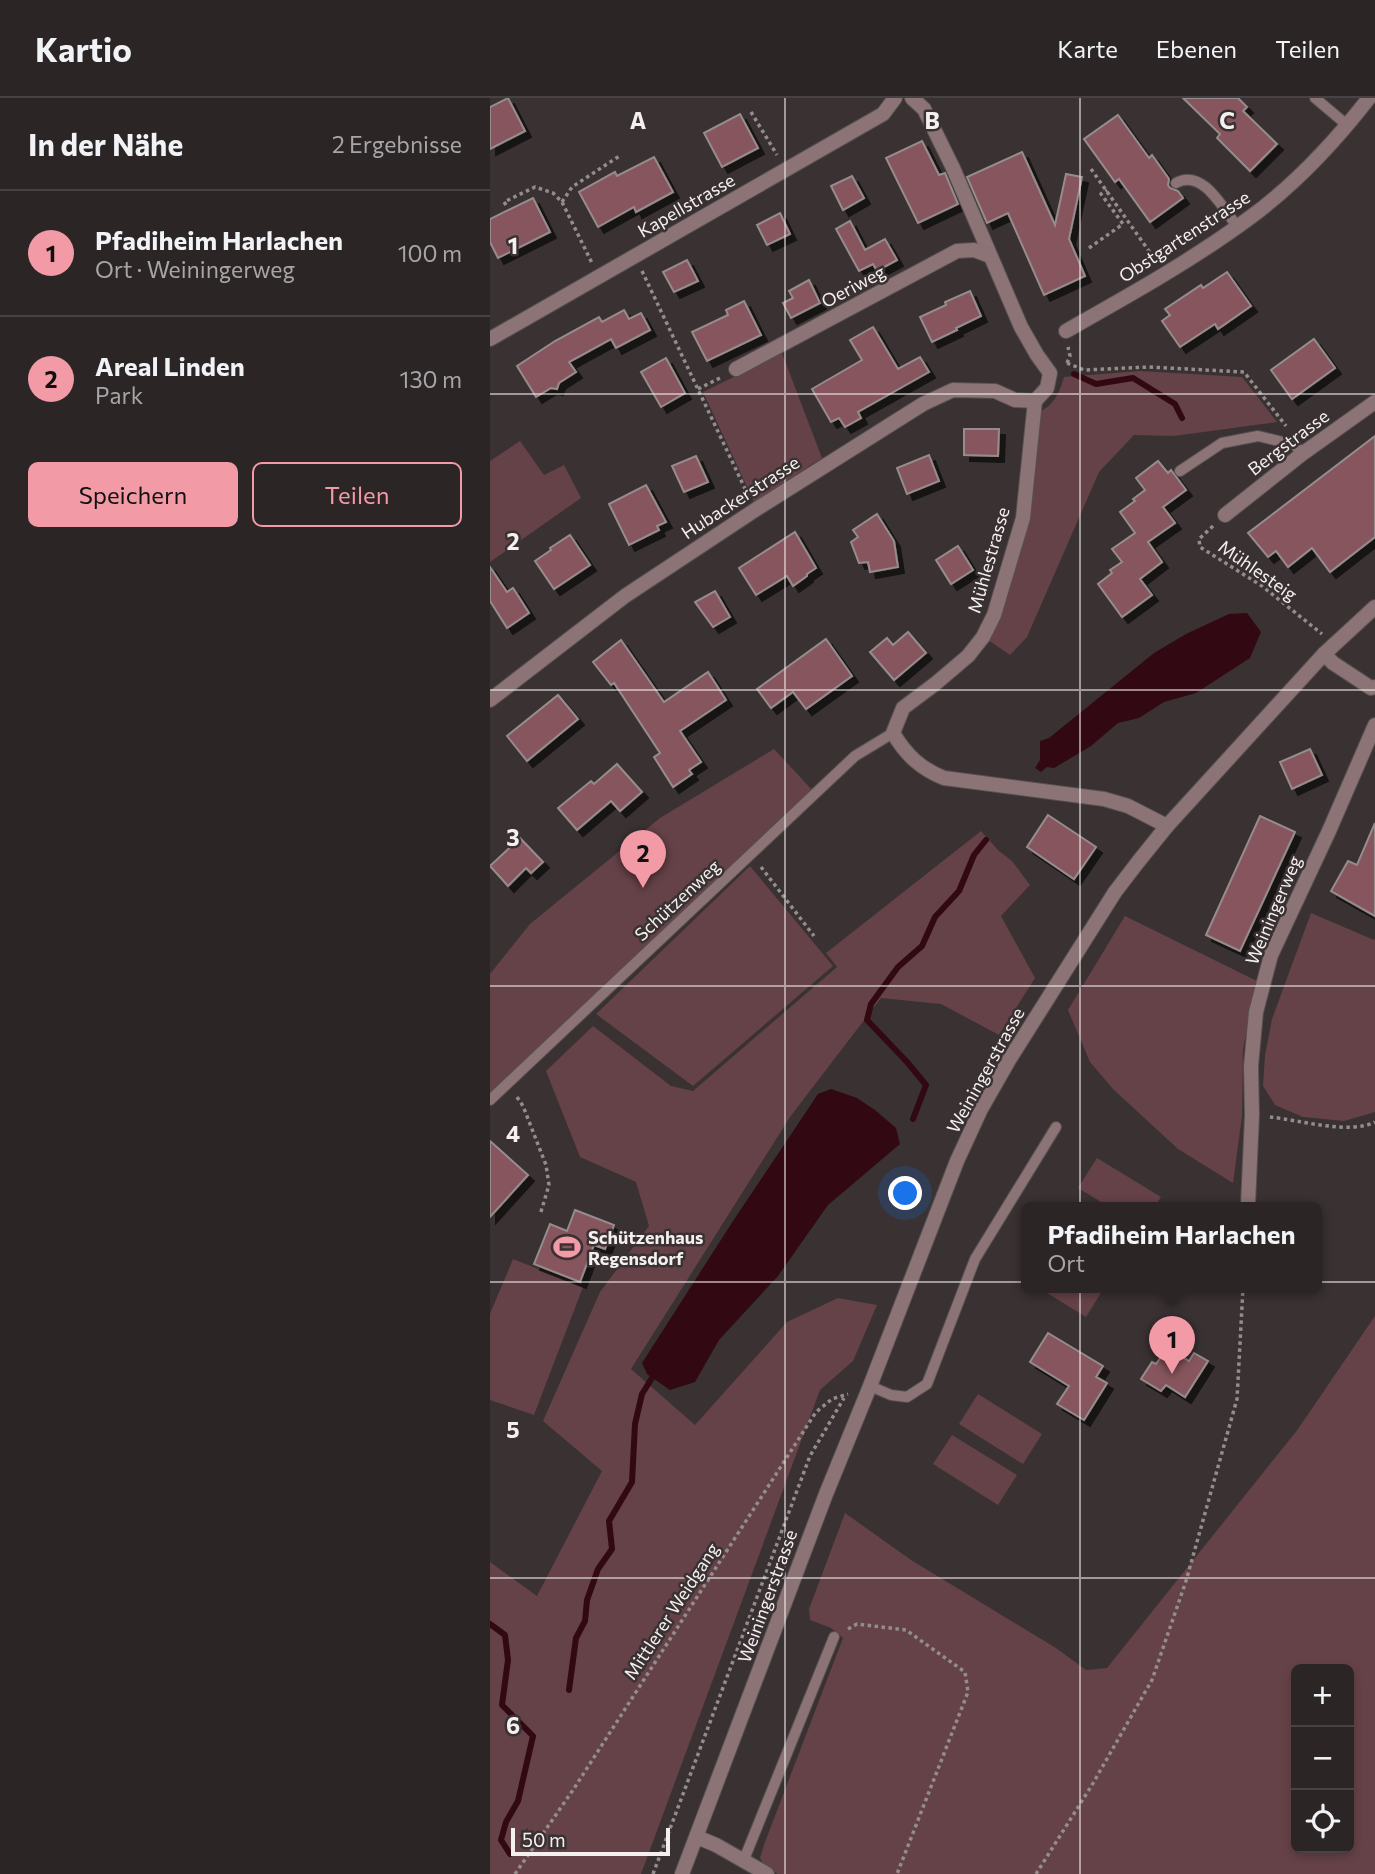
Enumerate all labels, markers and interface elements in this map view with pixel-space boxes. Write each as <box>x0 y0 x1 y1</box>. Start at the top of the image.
text: Kartio <box>35 28 132 69</box>
text: Karte <box>1057 34 1118 63</box>
text: Ebenen <box>1156 34 1237 63</box>
text: Teilen <box>1275 34 1340 63</box>
text: A <box>630 106 647 134</box>
text: B <box>924 106 940 134</box>
text: C <box>1219 106 1235 134</box>
text: In der Nähe <box>28 125 183 162</box>
text: 2 Ergebnisse <box>332 130 462 158</box>
street label: Kapellstrasse <box>633 168 739 242</box>
street label: Obstgartenstrasse <box>1114 185 1254 287</box>
text: Pfadiheim Harlachen <box>95 224 343 255</box>
text: 1 <box>508 231 518 259</box>
text: 1 <box>46 239 56 267</box>
text: 100 m <box>398 239 462 267</box>
text: Ort · Weiningerweg <box>95 255 295 283</box>
street label: Oeriweg <box>817 260 889 312</box>
text: Areal Linden <box>95 350 245 381</box>
text: 2 <box>44 365 58 393</box>
text: 130 m <box>400 365 462 393</box>
text: Park <box>95 381 143 409</box>
street label: Bergstrasse <box>1243 404 1333 480</box>
street label: Hubackerstrasse <box>677 451 803 543</box>
button: Speichern <box>28 462 238 527</box>
button: Teilen <box>252 462 462 527</box>
street label: Mühlestrasse <box>962 504 1014 616</box>
text: 2 <box>506 527 520 555</box>
street label: Mühlesteig <box>1214 535 1302 605</box>
text: 3 <box>506 823 520 851</box>
pin: 2 <box>620 830 666 888</box>
street label: Weiningerweg <box>1240 852 1306 968</box>
street label: Schützenweg <box>630 855 725 945</box>
street label: Weiningerstrasse <box>941 1003 1029 1137</box>
text: 4 <box>506 1119 520 1147</box>
your location <box>888 1176 922 1210</box>
popup <box>1021 1202 1322 1293</box>
text: Pfadiheim Harlachen <box>1047 1218 1296 1249</box>
place label: Schützenhaus Regensdorf <box>588 1226 704 1269</box>
sports icon: Schützenhaus Regensdorf <box>552 1232 582 1262</box>
text: Ort <box>1047 1249 1085 1277</box>
pin: 1 <box>1149 1316 1195 1374</box>
text: 5 <box>506 1415 520 1443</box>
street label: Weiningerstrasse <box>733 1526 801 1666</box>
street label: Mittlerer Weidgang <box>619 1538 723 1683</box>
map controls <box>1291 1664 1354 1853</box>
button: + <box>1291 1664 1354 1727</box>
text: 6 <box>506 1711 520 1739</box>
button: − <box>1291 1727 1354 1790</box>
button: locate <box>1291 1790 1354 1853</box>
scale bar <box>511 1825 670 1857</box>
text: 50 m <box>522 1828 566 1851</box>

